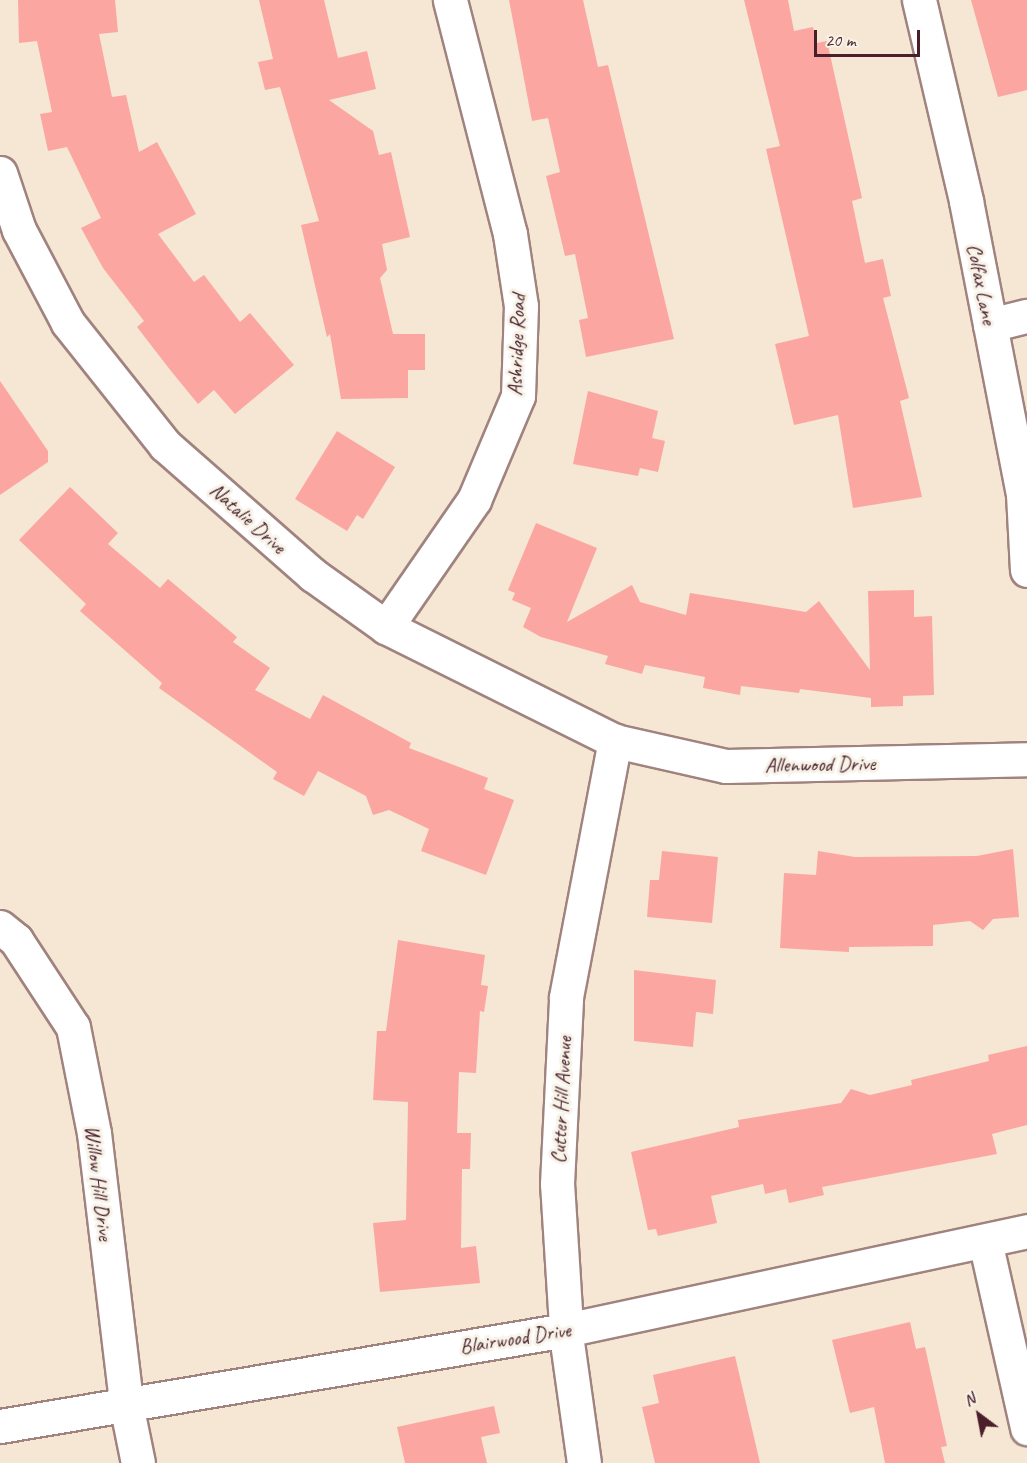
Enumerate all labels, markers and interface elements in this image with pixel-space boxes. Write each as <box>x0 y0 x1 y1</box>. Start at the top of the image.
scale bar <box>817 18 924 56</box>
text: 20 m <box>825 29 856 51</box>
street label: Colfax Lane <box>962 241 1002 327</box>
street label: Ashridge Road <box>502 294 530 396</box>
street label: Natalie Drive <box>205 477 291 559</box>
street label: Allenwood Drive <box>764 750 876 778</box>
street label: Cutter Hill Avenue <box>545 1036 577 1164</box>
street label: Willow Hill Drive <box>79 1124 119 1242</box>
street label: Blairwood Drive <box>458 1317 572 1359</box>
north arrow <box>949 1385 1009 1445</box>
text: N <box>960 1389 979 1411</box>

